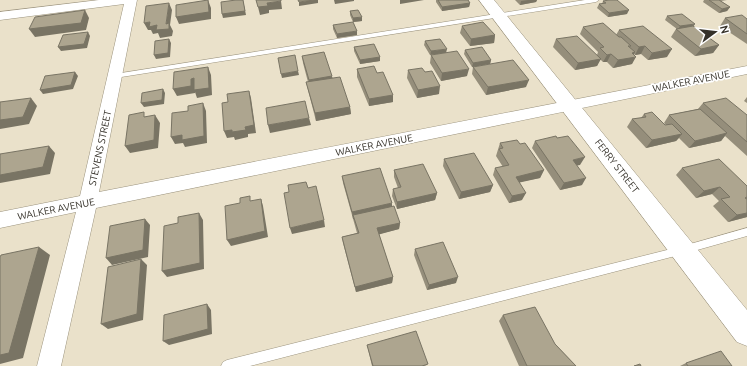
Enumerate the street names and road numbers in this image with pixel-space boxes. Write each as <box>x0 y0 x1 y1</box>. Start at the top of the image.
street label: WALKER AVENUE <box>651 68 731 94</box>
street label: STEVENS STREET <box>87 109 113 187</box>
street label: WALKER AVENUE <box>334 132 414 158</box>
street label: FERRY STREET <box>593 137 642 195</box>
street label: WALKER AVENUE <box>16 196 96 222</box>

